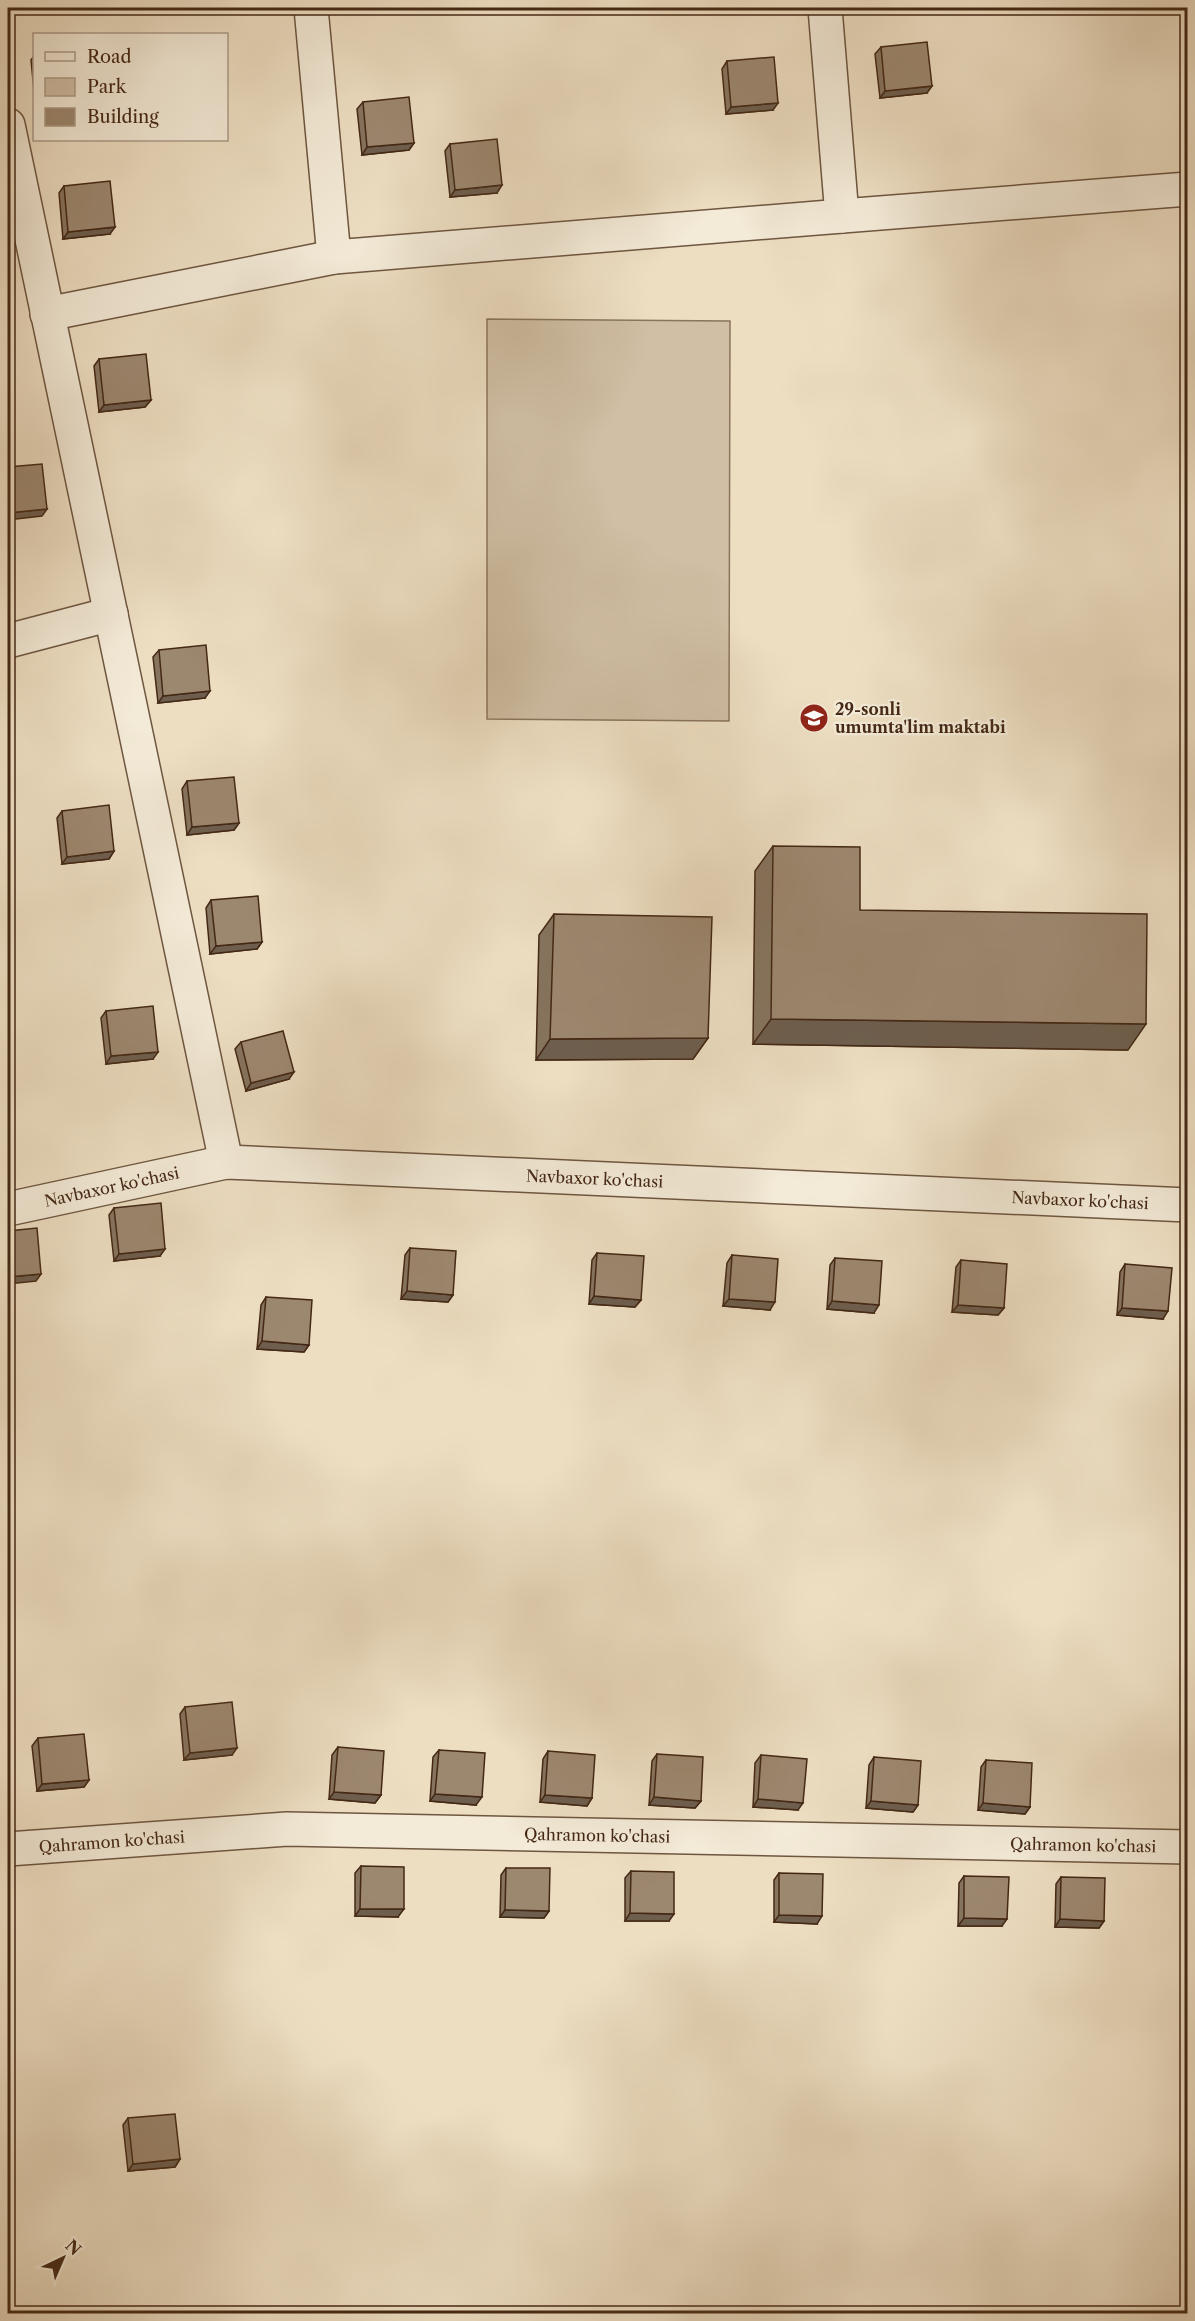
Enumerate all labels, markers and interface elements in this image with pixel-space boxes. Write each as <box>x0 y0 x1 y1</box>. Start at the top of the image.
legend <box>33 33 228 141</box>
text: Road <box>87 46 132 68</box>
text: Park <box>87 76 128 98</box>
text: Building <box>87 106 159 128</box>
place label: 29-sonli umumta'lim maktabi <box>835 699 1006 737</box>
school or university icon: 29-sonli umumta'lim maktabi <box>798 702 830 734</box>
street label: Navbaxor ko'chasi <box>42 1162 181 1211</box>
street label: Navbaxor ko'chasi <box>526 1165 664 1192</box>
street label: Navbaxor ko'chasi <box>1011 1187 1149 1213</box>
street label: Qahramon ko'chasi <box>524 1824 671 1847</box>
street label: Qahramon ko'chasi <box>38 1826 185 1857</box>
street label: Qahramon ko'chasi <box>1010 1833 1156 1856</box>
north arrow <box>33 2228 93 2288</box>
text: N <box>61 2235 85 2259</box>

